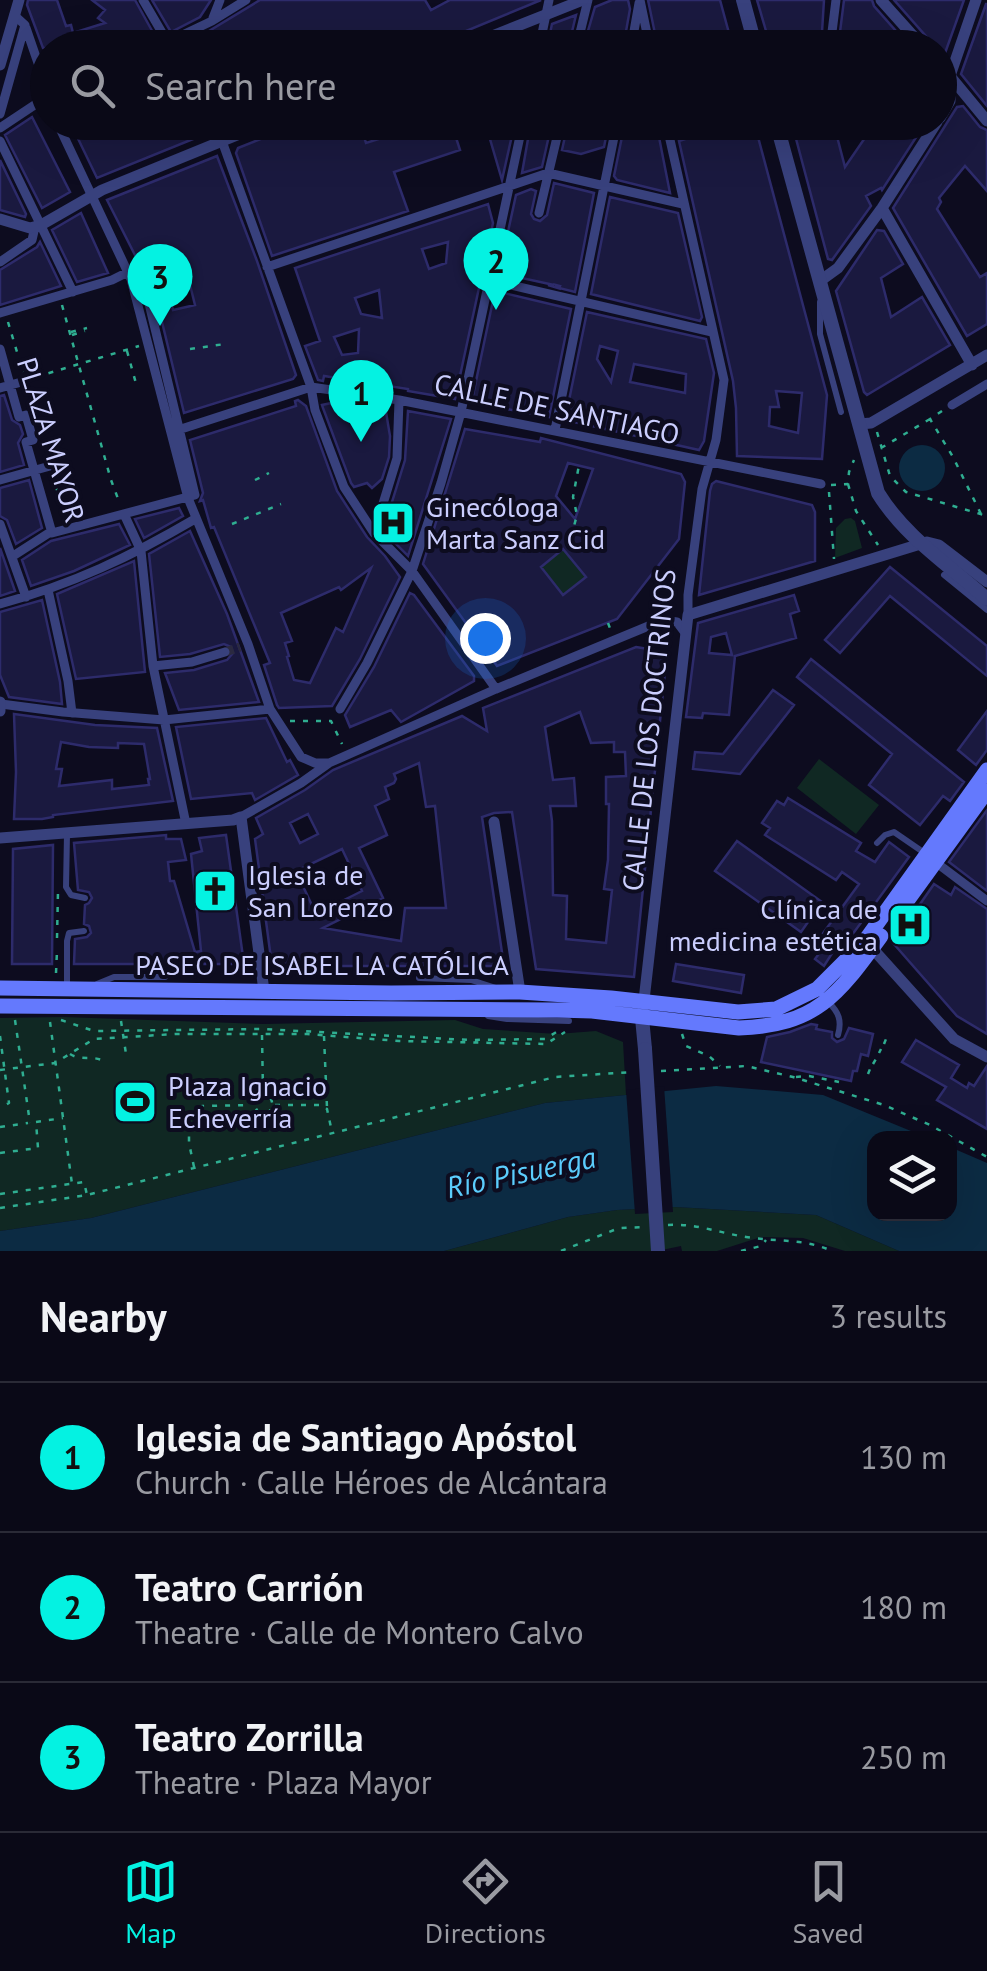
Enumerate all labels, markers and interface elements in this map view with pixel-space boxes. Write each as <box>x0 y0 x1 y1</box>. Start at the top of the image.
search box <box>30 30 957 140</box>
icon: search <box>65 58 120 113</box>
text: Search here <box>145 61 337 110</box>
pin: 2 <box>464 228 528 310</box>
pin: 3 <box>128 244 192 326</box>
street label: PLAZA MAYOR <box>9 353 94 527</box>
pin: 1 <box>328 360 394 442</box>
street label: CALLE DE SANTIAGO <box>431 364 683 453</box>
place label: Ginecóloga Marta Sanz Cid <box>426 488 605 557</box>
hospital icon: Ginecóloga Marta Sanz Cid <box>370 500 416 546</box>
street label: CALLE DE LOS DOCTRINOS <box>613 567 684 893</box>
your location <box>460 613 511 664</box>
place label: Iglesia de San Lorenzo <box>248 856 394 925</box>
church icon: Iglesia de San Lorenzo <box>192 868 238 914</box>
place label: Clínica de medicina estética <box>669 890 878 959</box>
hospital icon: Clínica de medicina estética <box>887 902 933 948</box>
street label: PASEO DE ISABEL LA CATÓLICA <box>135 946 509 983</box>
place label: Plaza Ignacio Echeverría <box>168 1067 327 1136</box>
sports icon: Plaza Ignacio Echeverría <box>112 1079 158 1125</box>
map controls <box>867 1131 957 1221</box>
button: layers <box>867 1131 957 1221</box>
water label: Río Pisuerga <box>442 1137 599 1206</box>
text: Nearby <box>40 1289 167 1344</box>
text: 3 results <box>829 1295 947 1337</box>
text: Iglesia de Santiago Apóstol <box>135 1412 576 1461</box>
text: 1 <box>63 1436 82 1478</box>
text: 130 m <box>860 1436 947 1478</box>
text: Church · Calle Héroes de Alcántara <box>135 1461 608 1503</box>
text: Teatro Carrión <box>135 1562 364 1611</box>
text: 2 <box>63 1586 82 1628</box>
text: 180 m <box>860 1586 947 1628</box>
text: Theatre · Calle de Montero Calvo <box>135 1611 584 1653</box>
text: Teatro Zorrilla <box>135 1712 364 1761</box>
text: 3 <box>63 1736 82 1778</box>
text: 250 m <box>860 1736 947 1778</box>
text: Theatre · Plaza Mayor <box>135 1761 432 1803</box>
tab: Map <box>123 1854 178 1951</box>
tab: Directions <box>425 1854 546 1951</box>
tab: Saved <box>792 1854 864 1951</box>

